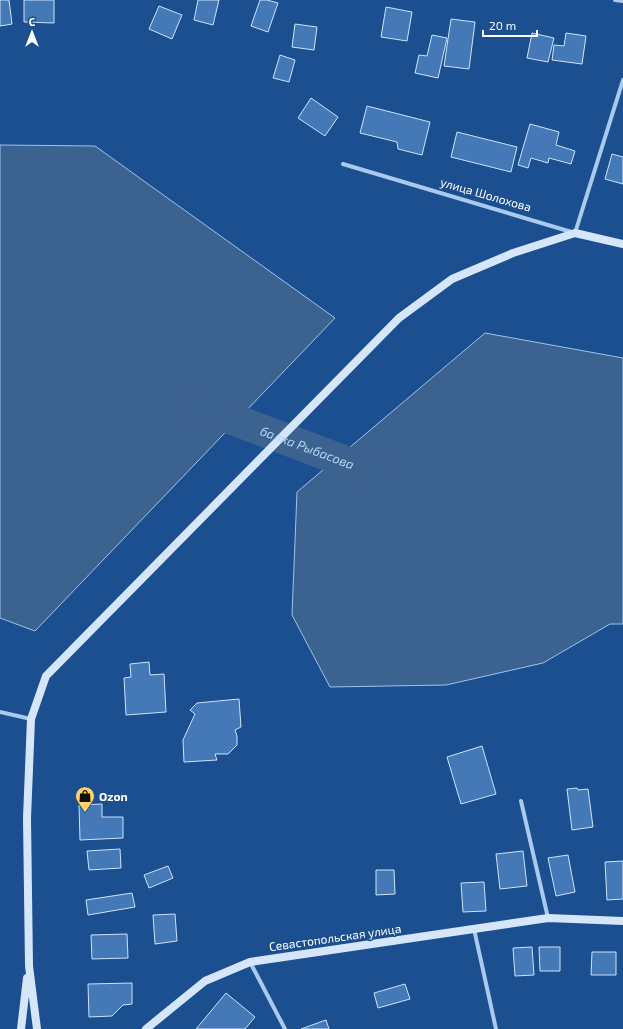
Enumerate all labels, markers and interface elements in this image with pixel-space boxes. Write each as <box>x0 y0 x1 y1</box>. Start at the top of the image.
north arrow <box>12 12 52 52</box>
scale bar <box>483 12 537 38</box>
text: С <box>29 15 36 28</box>
text: 20 m <box>489 18 516 32</box>
street label: улица Шолохова <box>439 174 533 215</box>
water label: балка Рыбасова <box>258 422 357 472</box>
shop icon: Ozon <box>74 785 96 813</box>
place label: Ozon <box>99 789 128 803</box>
street label: Севастопольская улица <box>268 921 402 954</box>

